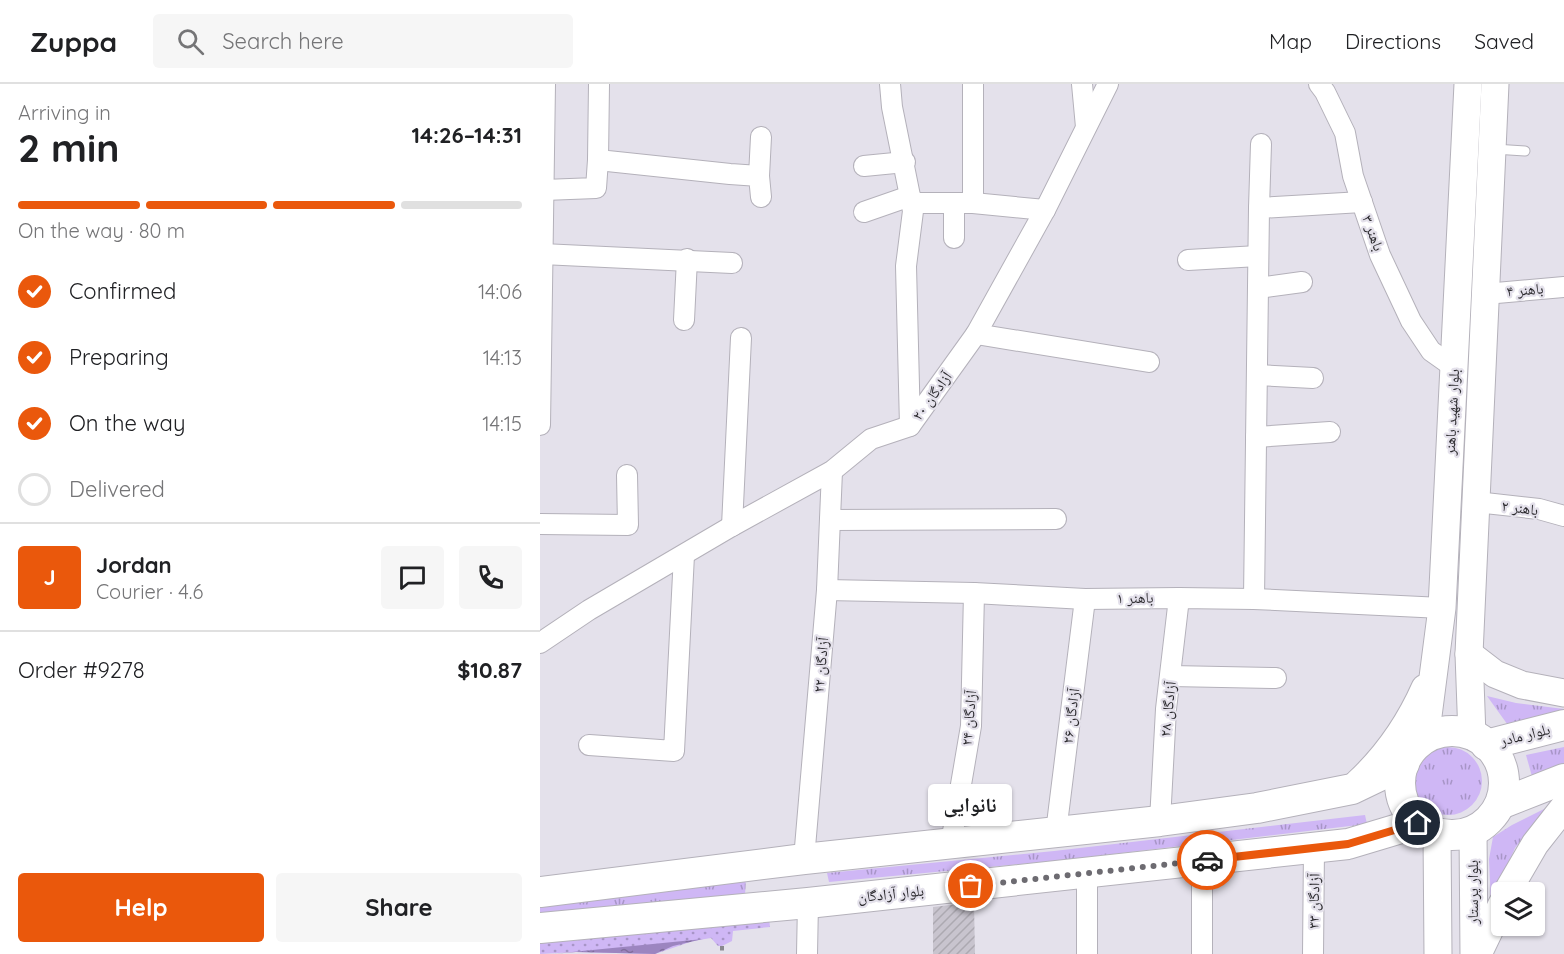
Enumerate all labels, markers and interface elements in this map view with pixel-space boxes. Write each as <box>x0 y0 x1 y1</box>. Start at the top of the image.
search box <box>153 14 573 68</box>
text: Zuppa <box>30 24 117 59</box>
icon: search <box>174 25 207 58</box>
text: Search here <box>222 27 344 55</box>
text: Map <box>1269 28 1312 54</box>
text: Directions <box>1345 28 1441 54</box>
text: Saved <box>1474 28 1534 54</box>
text: Arriving in <box>18 100 111 125</box>
text: 14:26–14:31 <box>411 121 522 149</box>
text: 2 min <box>18 123 120 172</box>
street label: باهنر ۳ <box>1358 212 1389 253</box>
text: On the way · 80 m <box>18 218 185 243</box>
icon: check <box>18 275 51 308</box>
text: Confirmed <box>69 277 176 305</box>
street label: باهنر ۴ <box>1506 278 1544 301</box>
text: 14:06 <box>478 279 522 304</box>
icon: check <box>18 341 51 374</box>
text: Preparing <box>69 343 169 371</box>
text: 14:13 <box>483 345 522 370</box>
street label: آزادگان ۲۰ <box>908 367 957 424</box>
street label: بلوار شهید باهنر <box>1440 368 1463 457</box>
icon: check <box>18 407 51 440</box>
text: On the way <box>69 409 185 437</box>
text: 14:15 <box>482 411 522 436</box>
text: Delivered <box>69 475 165 503</box>
street label: باهنر ۲ <box>1501 496 1539 519</box>
button: chat <box>381 546 444 609</box>
button: phone <box>459 546 522 609</box>
text: Jordan <box>96 551 172 579</box>
text: J <box>43 563 56 591</box>
text: Courier · 4.6 <box>96 579 203 604</box>
street label: باهنر ۱ <box>1116 588 1154 607</box>
street label: آزادگان ۲۲ <box>809 635 833 694</box>
text: Order #9278 <box>18 656 145 684</box>
text: $10.87 <box>457 656 522 684</box>
street label: آزادگان ۲۸ <box>1155 679 1181 738</box>
street label: آزادگان ۲۶ <box>1058 686 1084 745</box>
street label: آزادگان ۲۴ <box>957 688 981 747</box>
street label: بلوار مادر <box>1497 719 1552 750</box>
callout: نانوایی <box>929 784 1013 826</box>
text: نانوایی <box>944 792 996 817</box>
pin <box>1392 797 1443 848</box>
icon: home <box>1401 806 1434 839</box>
courier <box>1177 830 1237 890</box>
icon: car <box>1191 844 1224 877</box>
pin <box>945 860 996 911</box>
street label: بلوار پرستار <box>1463 860 1482 925</box>
icon: bag <box>954 869 987 902</box>
street label: آزادگان ۳۳ <box>1304 872 1325 929</box>
button: Help <box>18 873 264 942</box>
button: Share <box>276 873 522 942</box>
street label: بلوار آزادگان <box>857 881 925 907</box>
map controls <box>1491 882 1545 936</box>
button: layers <box>1491 882 1545 936</box>

